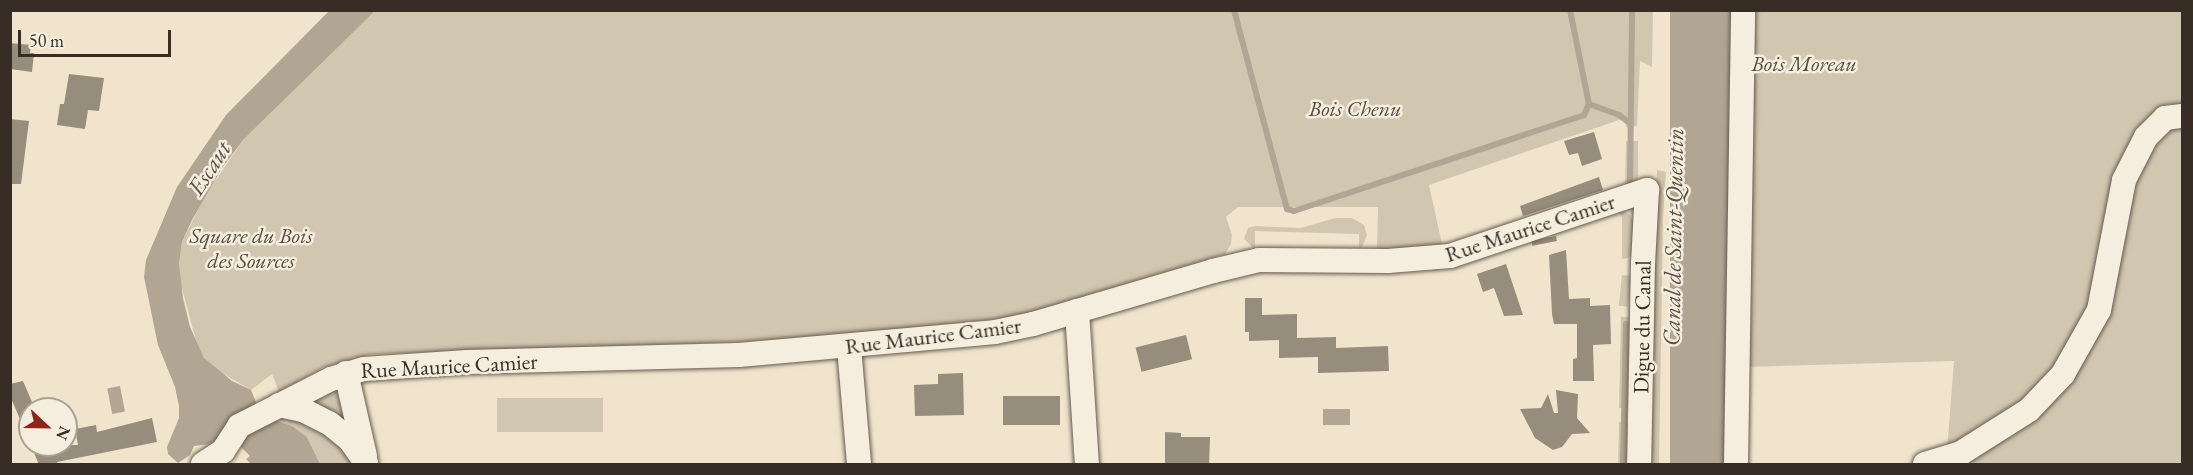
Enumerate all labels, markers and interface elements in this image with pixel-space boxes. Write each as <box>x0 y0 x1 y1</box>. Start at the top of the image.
scale bar <box>21 18 174 56</box>
text: 50 m <box>29 29 64 52</box>
park label: Bois Moreau <box>1751 51 1857 77</box>
park label: Bois Chenu <box>1309 96 1401 122</box>
water label: Canal de Saint-Quentin <box>1657 128 1689 346</box>
water label: Escaut <box>181 136 237 200</box>
street label: Rue Maurice Camier <box>1442 188 1618 268</box>
park label: Square du Bois des Sources <box>190 222 312 274</box>
street label: Digue du Canal <box>1628 260 1656 394</box>
street label: Rue Maurice Camier <box>844 312 1022 360</box>
street label: Rue Maurice Camier <box>360 348 538 384</box>
north arrow <box>18 397 78 457</box>
text: N <box>51 423 75 443</box>

